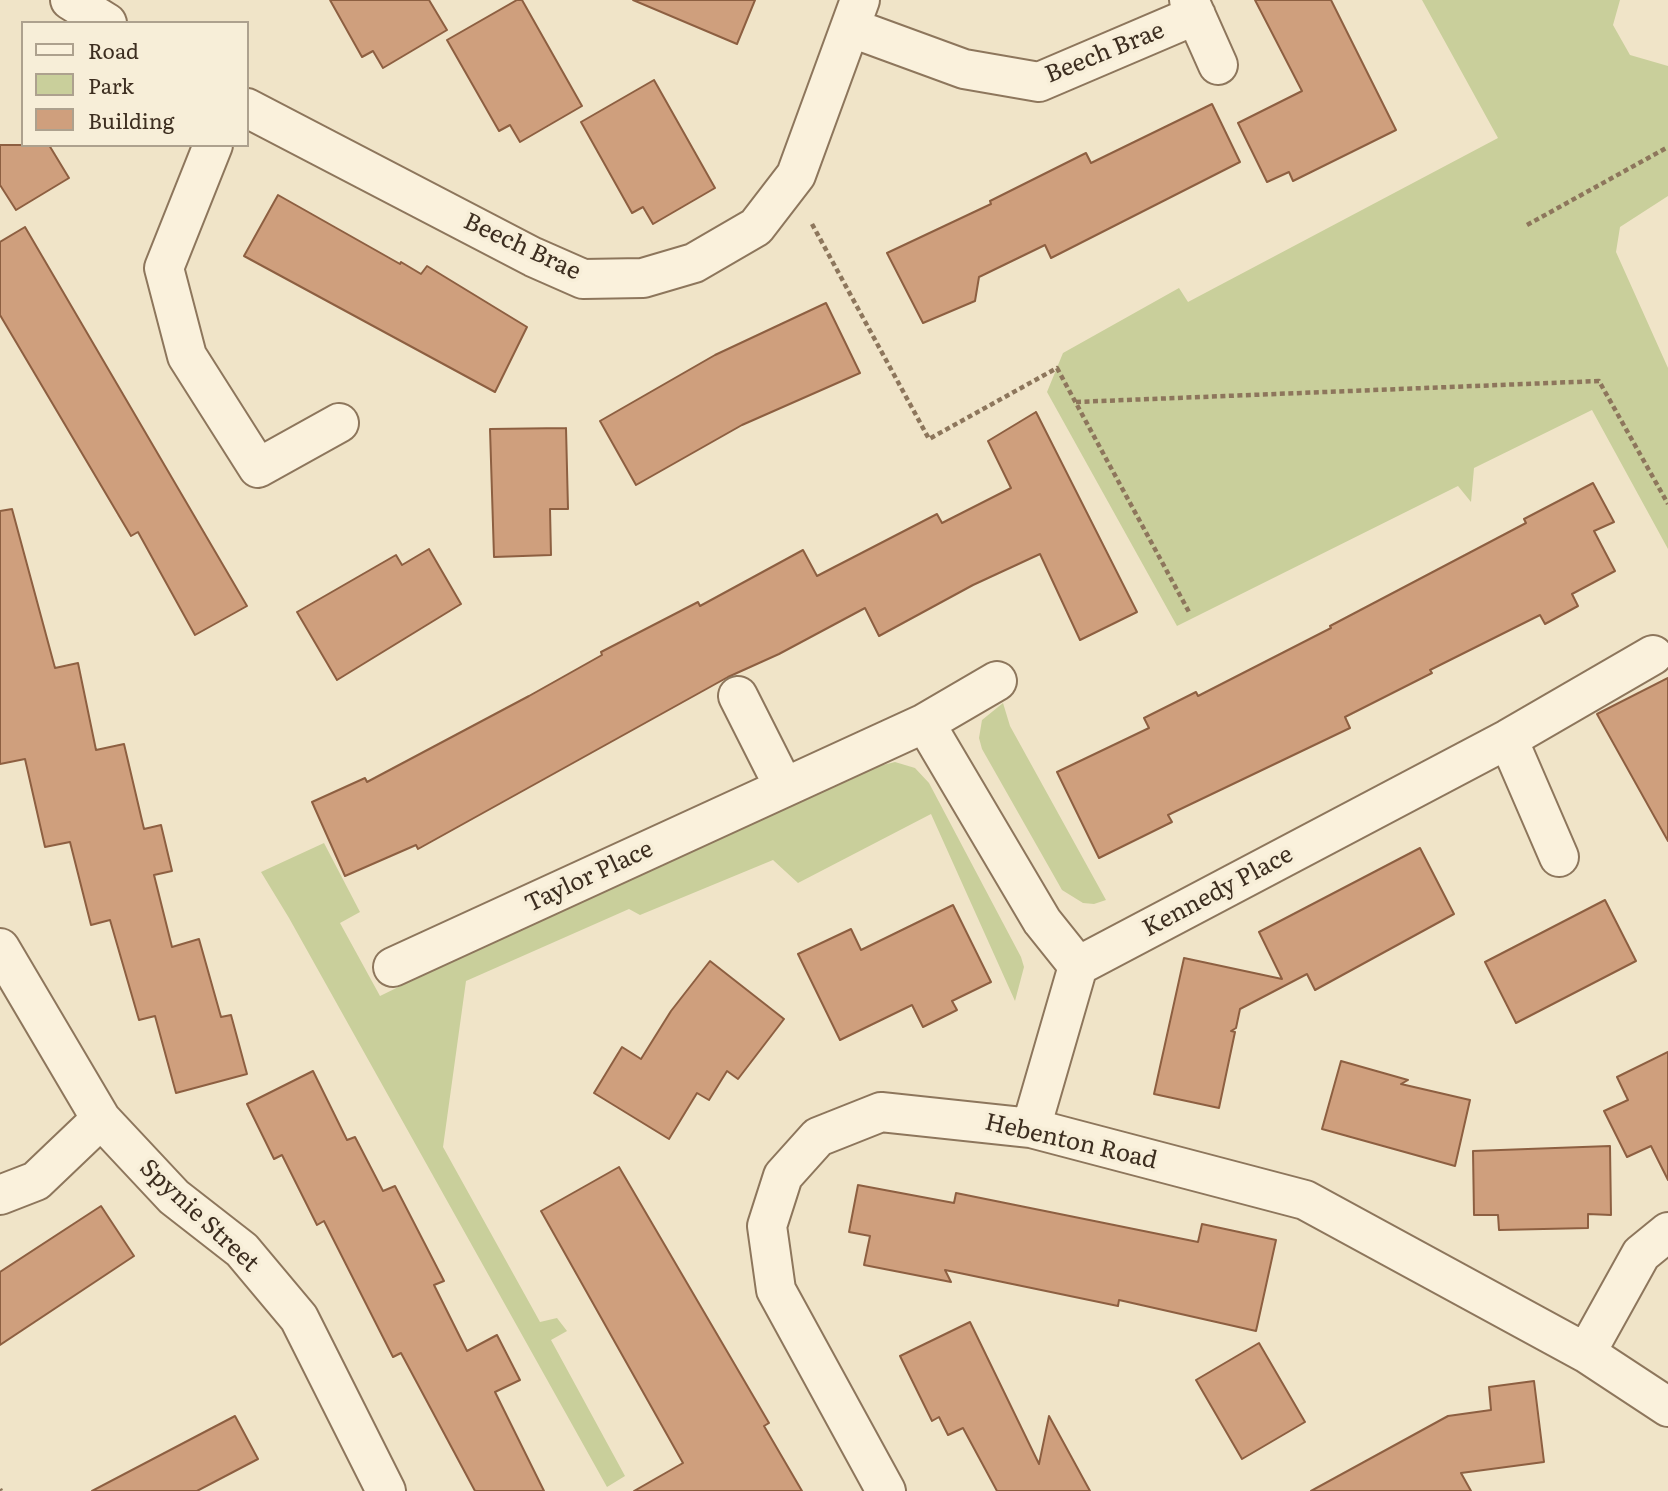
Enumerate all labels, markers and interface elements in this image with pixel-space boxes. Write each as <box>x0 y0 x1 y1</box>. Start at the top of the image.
street label: Beech Brae <box>1041 16 1169 90</box>
legend <box>21 21 248 147</box>
text: Road <box>88 34 139 65</box>
text: Park <box>88 69 134 100</box>
text: Building <box>88 104 174 135</box>
street label: Beech Brae <box>459 207 585 287</box>
street label: Taylor Place <box>520 835 658 919</box>
street label: Kennedy Place <box>1138 840 1298 944</box>
street label: Hebenton Road <box>982 1108 1160 1176</box>
street label: Spynie Street <box>133 1153 265 1279</box>

